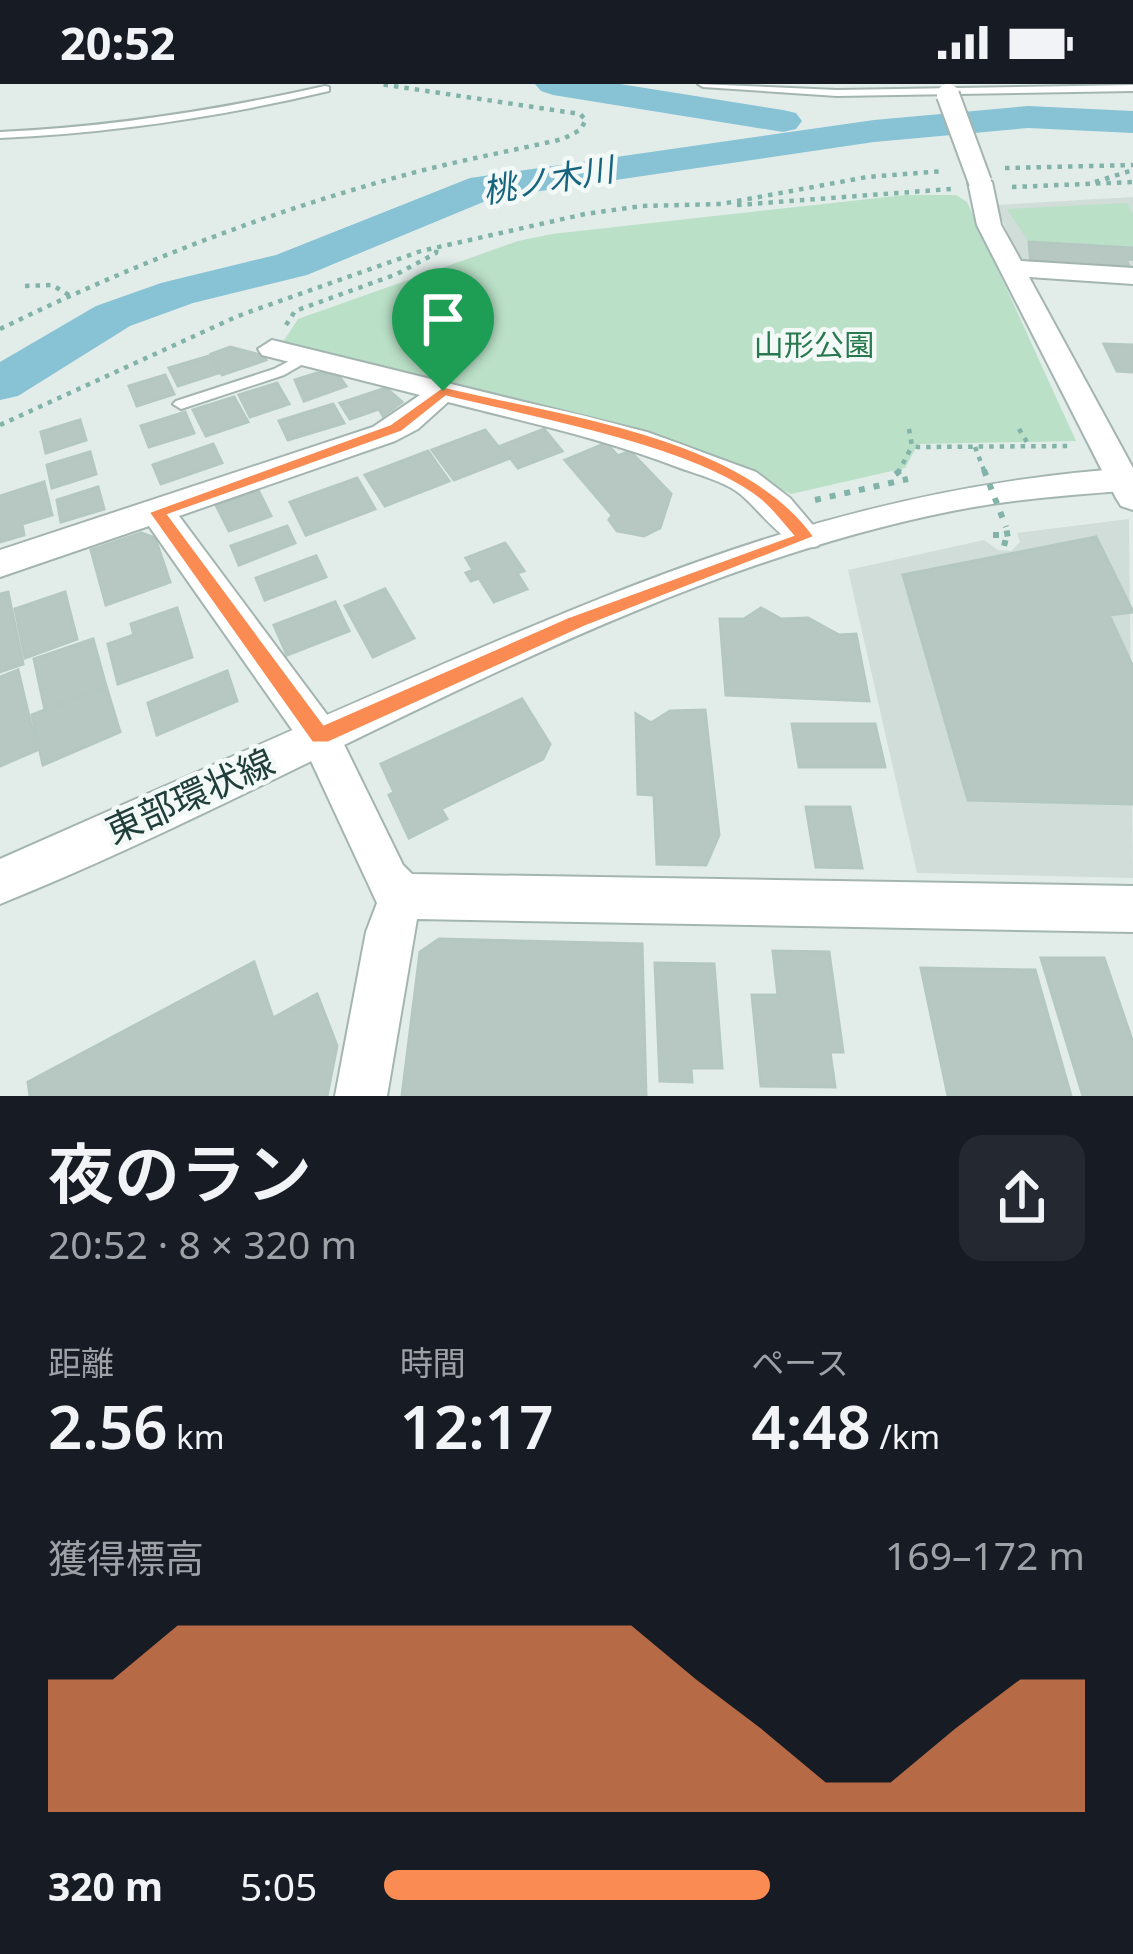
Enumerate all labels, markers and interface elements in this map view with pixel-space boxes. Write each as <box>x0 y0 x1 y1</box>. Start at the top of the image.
text: 20:52 <box>60 12 176 73</box>
water label: 桃ノ木川 <box>479 145 620 213</box>
pin <box>392 268 494 391</box>
icon: arrive <box>410 286 476 352</box>
park label: 山形公園 <box>754 324 874 365</box>
street label: 東部環状線 <box>98 737 282 855</box>
text: 夜のラン <box>48 1127 312 1217</box>
button: share <box>959 1135 1085 1261</box>
text: 20:52 · 8 × 320 m <box>48 1217 357 1270</box>
text: 距離 <box>48 1340 114 1385</box>
text: 時間 <box>400 1340 466 1385</box>
text: ペース <box>751 1340 849 1385</box>
text: 2.56 <box>48 1385 168 1467</box>
text: 12:17 <box>400 1385 554 1467</box>
text: 4:48 <box>751 1385 871 1467</box>
text: km <box>168 1414 225 1459</box>
text: /km <box>871 1414 940 1459</box>
text: 169–172 m <box>885 1528 1085 1581</box>
text: 獲得標高 <box>48 1531 204 1584</box>
text: 320 m <box>48 1859 163 1912</box>
text: 5:05 <box>240 1859 317 1912</box>

